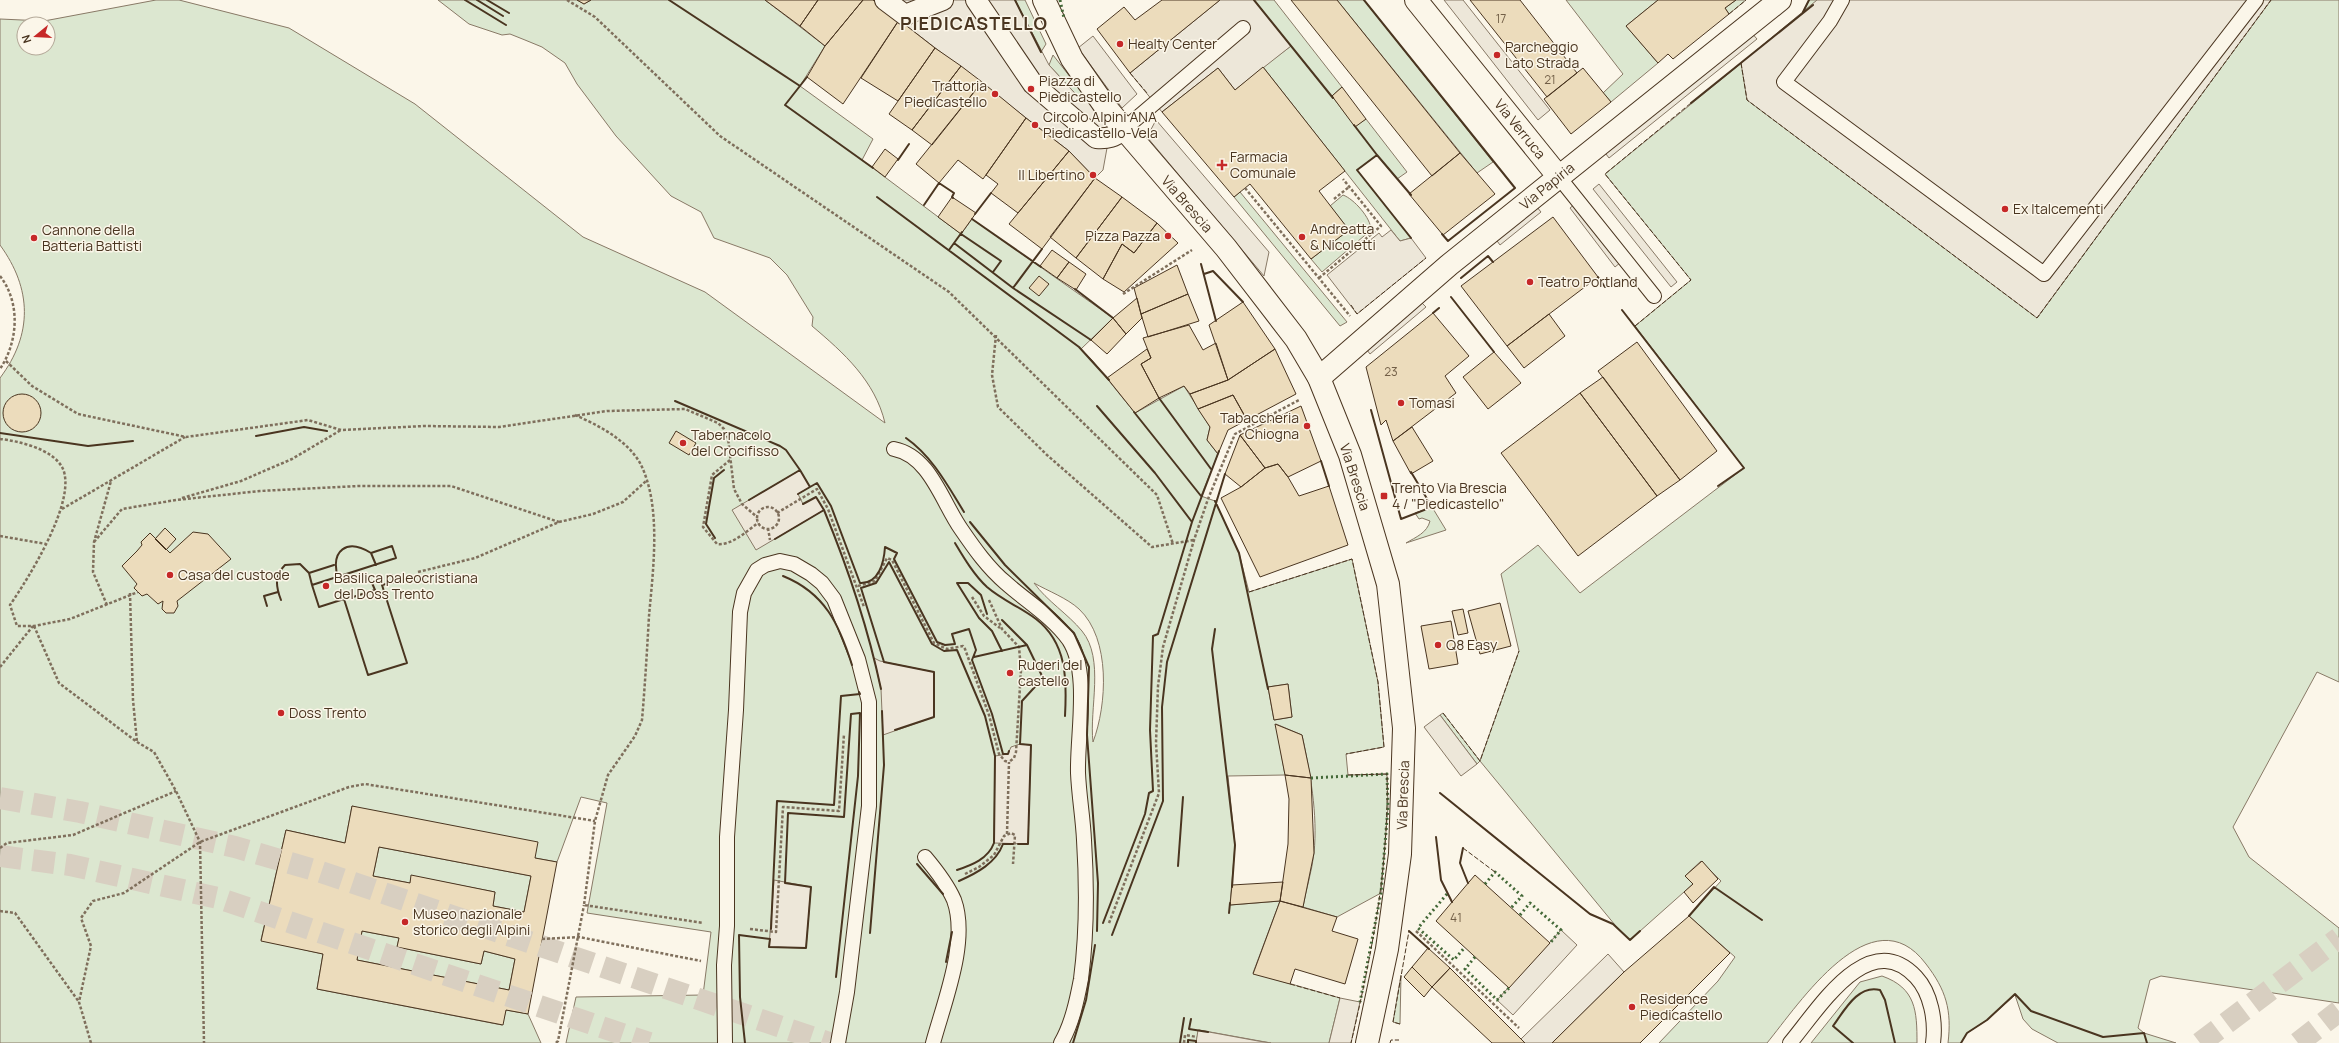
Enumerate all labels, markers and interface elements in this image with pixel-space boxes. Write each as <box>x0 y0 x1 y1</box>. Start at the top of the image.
house number: 17 <box>1496 10 1506 27</box>
district label: PIEDICASTELLO <box>900 11 1048 35</box>
north arrow <box>16 16 56 56</box>
text: N <box>18 33 34 45</box>
place label: Healty Center <box>1128 34 1217 53</box>
place label: Parcheggio Lato Strada <box>1505 37 1579 72</box>
marker: Healty Center <box>1115 39 1125 49</box>
marker: Parcheggio Lato Strada <box>1492 50 1502 60</box>
place label: Piazza di Piedicastello <box>1039 71 1122 106</box>
house number: 21 <box>1544 71 1556 88</box>
place label: Trattoria Piedicastello <box>904 76 987 111</box>
marker: Piazza di Piedicastello <box>1026 84 1036 94</box>
marker: Trattoria Piedicastello <box>990 89 1000 99</box>
street label: Via Verruca <box>1490 95 1550 163</box>
place label: Circolo Alpini ANA Piedicastello-Vela <box>1043 107 1158 142</box>
marker: Circolo Alpini ANA Piedicastello-Vela <box>1030 120 1040 130</box>
place label: Farmacia Comunale <box>1230 147 1296 182</box>
street label: Via Papiria <box>1515 158 1578 214</box>
marker: Farmacia Comunale <box>1217 160 1227 170</box>
place label: Il Libertino <box>1018 165 1085 184</box>
marker: Il Libertino <box>1088 170 1098 180</box>
street label: Via Brescia <box>1157 171 1217 236</box>
place label: Ex Italcementi <box>2013 199 2104 218</box>
marker: Ex Italcementi <box>2000 204 2010 214</box>
place label: Andreatta & Nicoletti <box>1310 219 1376 254</box>
place label: Cannone della Batteria Battisti <box>42 220 142 255</box>
place label: Pizza Pazza <box>1085 226 1160 245</box>
marker: Pizza Pazza <box>1163 231 1173 241</box>
marker: Andreatta & Nicoletti <box>1297 232 1307 242</box>
marker: Cannone della Batteria Battisti <box>29 233 39 243</box>
place label: Teatro Portland <box>1538 272 1638 291</box>
marker: Teatro Portland <box>1525 277 1535 287</box>
house number: 23 <box>1384 363 1398 380</box>
place label: Tomasi <box>1409 393 1455 412</box>
marker: Tomasi <box>1396 398 1406 408</box>
place label: Tabaccheria Chiogna <box>1220 408 1299 443</box>
marker: Tabaccheria Chiogna <box>1302 421 1312 431</box>
place label: Tabernacolo del Crocifisso <box>691 425 779 460</box>
marker: Tabernacolo del Crocifisso <box>678 438 688 448</box>
street label: Via Brescia <box>1336 441 1375 513</box>
place label: Trento Via Brescia 4 / "Piedicastello" <box>1392 478 1507 513</box>
marker: Trento Via Brescia 4 / "Piedicastello" <box>1379 491 1389 501</box>
place label: Casa del custode <box>178 565 290 584</box>
place label: Basilica paleocristiana del Doss Trento <box>334 568 478 603</box>
marker: Casa del custode <box>165 570 175 580</box>
marker: Basilica paleocristiana del Doss Trento <box>321 581 331 591</box>
place label: Q8 Easy <box>1446 635 1498 654</box>
marker: Q8 Easy <box>1433 640 1443 650</box>
place label: Ruderi del castello <box>1018 655 1082 690</box>
marker: Ruderi del castello <box>1005 668 1015 678</box>
place label: Doss Trento <box>289 703 367 722</box>
marker: Doss Trento <box>276 708 286 718</box>
street label: Via Brescia <box>1392 760 1413 830</box>
place label: Museo nazionale storico degli Alpini <box>413 904 530 939</box>
house number: 41 <box>1450 909 1462 926</box>
marker: Museo nazionale storico degli Alpini <box>400 917 410 927</box>
place label: Residence Piedicastello <box>1640 989 1723 1024</box>
marker: Residence Piedicastello <box>1627 1002 1637 1012</box>

